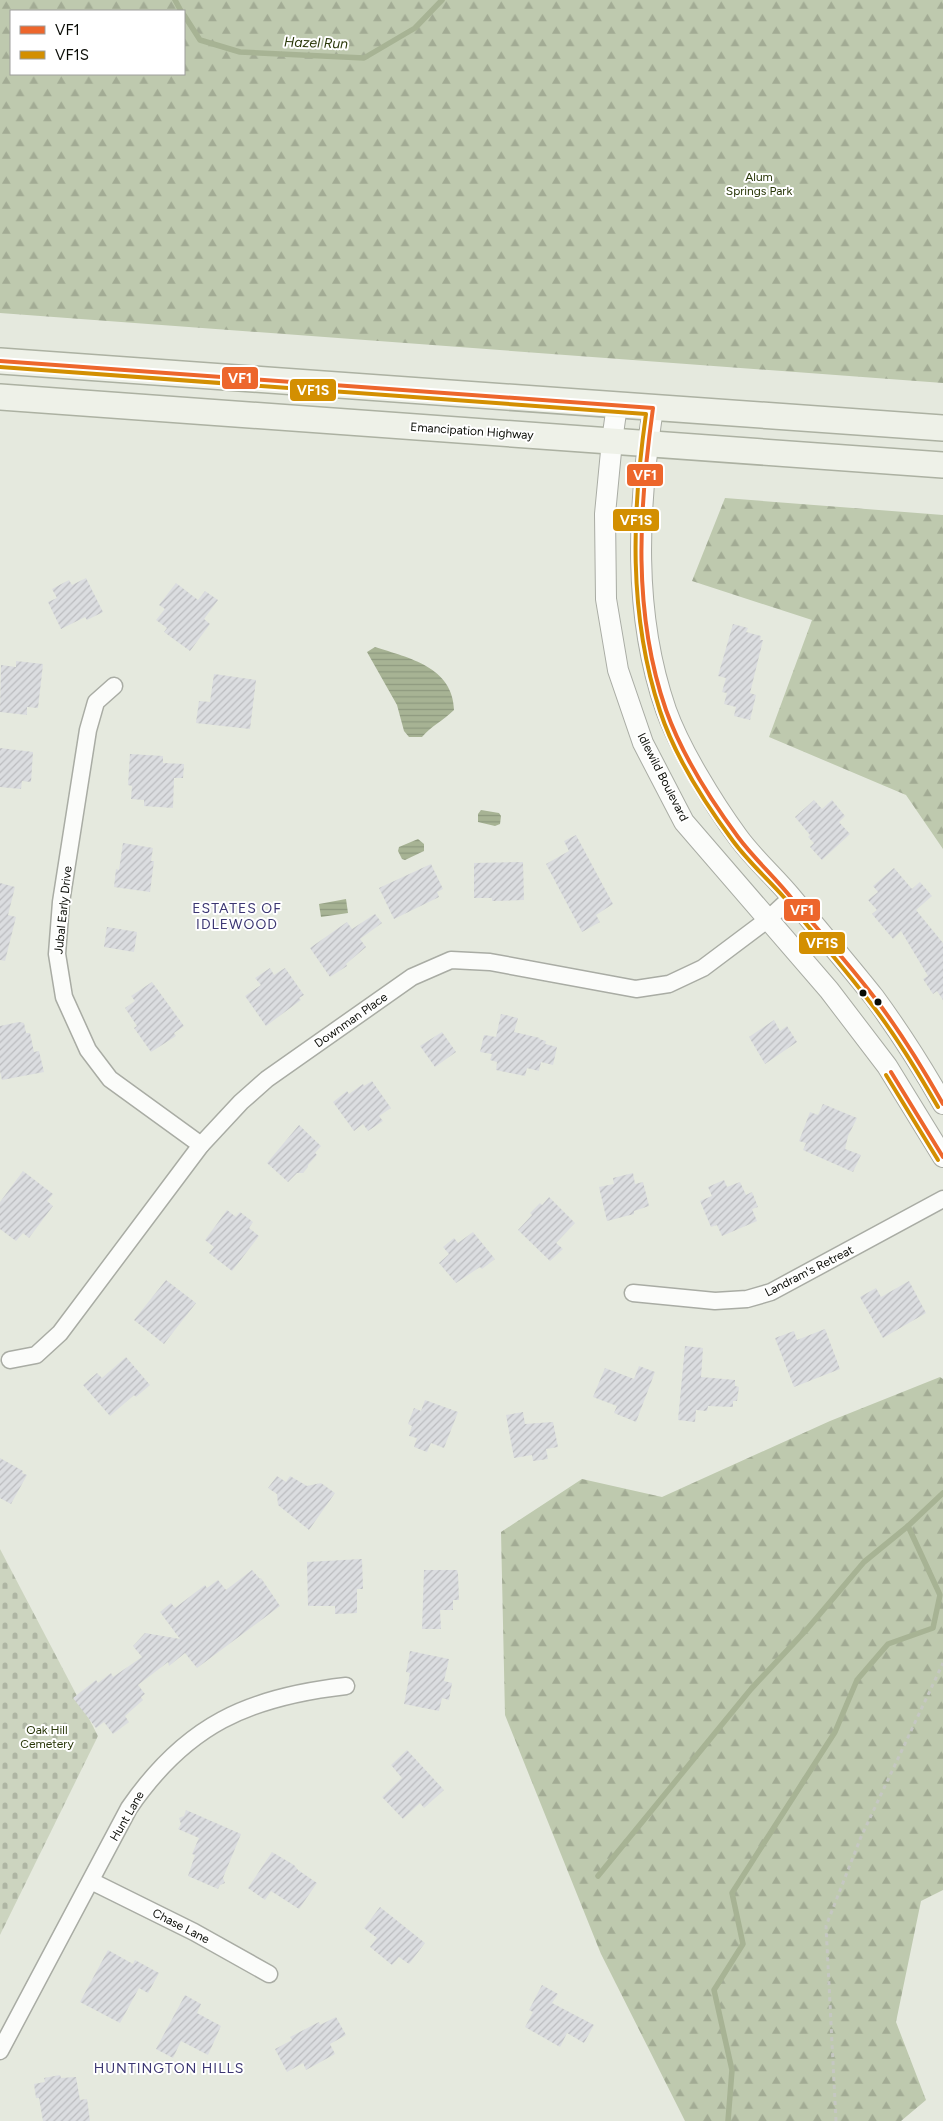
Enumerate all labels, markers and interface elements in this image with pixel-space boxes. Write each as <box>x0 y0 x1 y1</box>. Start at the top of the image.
legend <box>10 10 185 75</box>
text: VF1 <box>55 21 80 39</box>
water label: Hazel Run <box>284 33 349 53</box>
text: VF1S <box>55 46 89 64</box>
park label: Alum Springs Park <box>726 170 792 198</box>
line badge: VF1 <box>221 366 259 390</box>
text: VF1 <box>228 370 252 387</box>
line badge: VF1S <box>289 378 337 402</box>
text: VF1S <box>297 382 329 399</box>
street label: Emancipation Highway <box>410 420 535 442</box>
line badge: VF1 <box>626 463 664 487</box>
text: VF1 <box>633 467 657 484</box>
line badge: VF1S <box>612 508 660 532</box>
text: VF1S <box>620 512 652 529</box>
street label: Idlewild Boulevard <box>635 730 691 824</box>
street label: Jubal Early Drive <box>51 865 75 955</box>
line badge: VF1 <box>783 898 821 922</box>
district label: ESTATES OF IDLEWOOD <box>192 900 282 933</box>
text: VF1 <box>790 902 814 919</box>
line badge: VF1S <box>798 931 846 955</box>
text: VF1S <box>806 935 838 952</box>
unlabelled marker <box>858 988 868 998</box>
street label: Downman Place <box>312 989 391 1050</box>
unlabelled marker <box>873 997 883 1007</box>
street label: Landram's Retreat <box>762 1242 856 1299</box>
park label: Oak Hill Cemetery <box>20 1723 74 1751</box>
street label: Hunt Lane <box>107 1788 147 1844</box>
street label: Chase Lane <box>150 1906 212 1947</box>
district label: HUNTINGTON HILLS <box>94 2060 244 2077</box>

